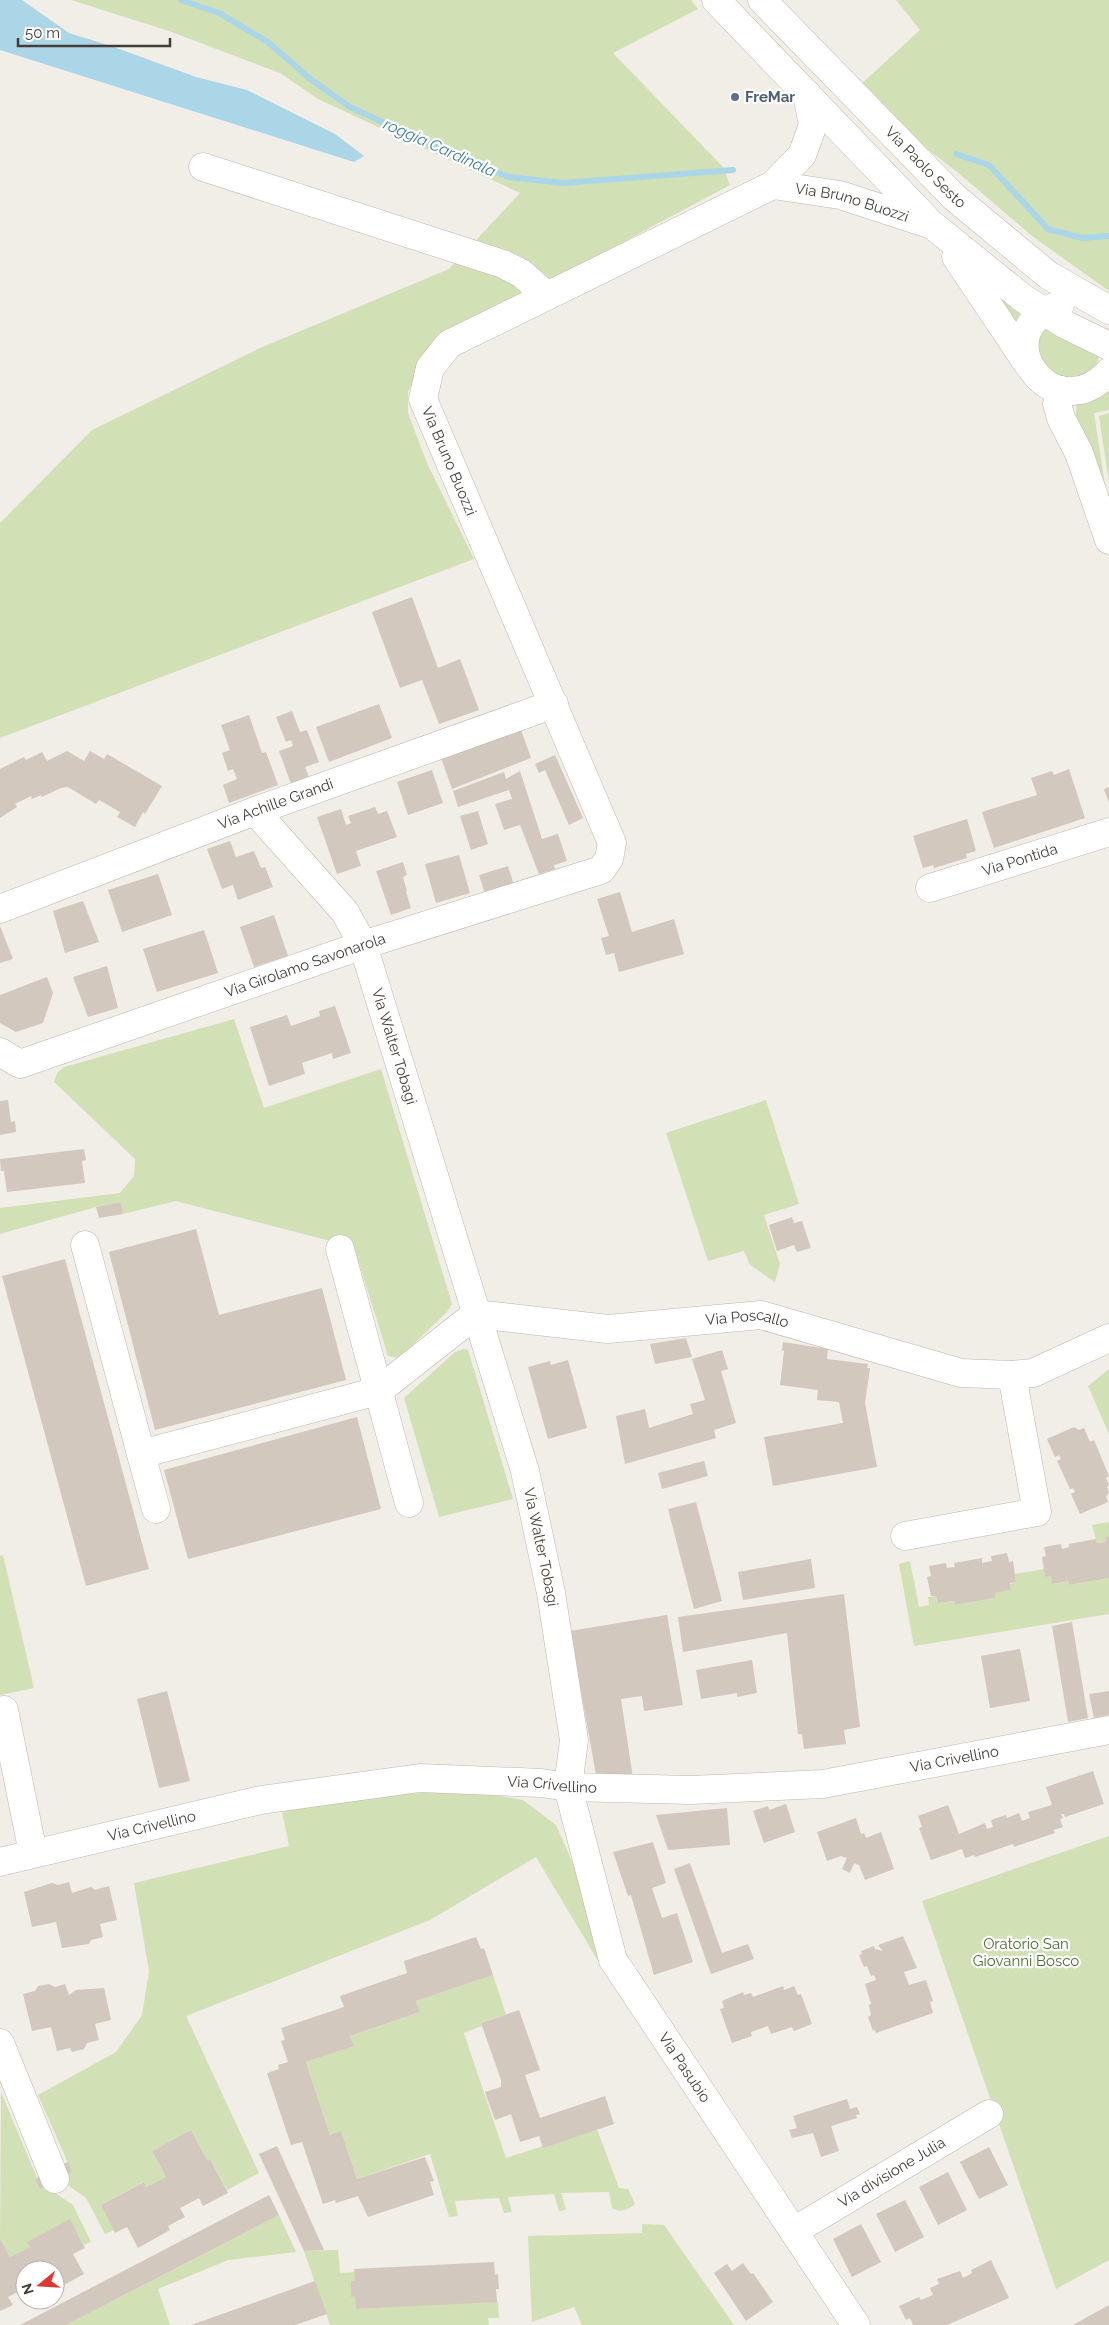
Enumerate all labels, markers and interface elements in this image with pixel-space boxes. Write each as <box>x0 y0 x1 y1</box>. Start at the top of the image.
scale bar <box>18 15 170 47</box>
text: 50 m <box>25 24 60 42</box>
place label: FreMar <box>745 88 795 106</box>
marker: FreMar <box>729 91 741 103</box>
water label: roggia Cardinala <box>381 114 499 181</box>
street label: Via Paolo Sesto <box>881 123 970 212</box>
street label: Via Bruno Buozzi <box>794 179 911 226</box>
street label: Via Bruno Buozzi <box>418 404 480 518</box>
street label: Via Achille Grandi <box>215 775 336 833</box>
street label: Via Pontida <box>980 840 1060 880</box>
street label: Via Girolamo Savonarola <box>222 929 388 1001</box>
street label: Via Walter Tobagi <box>368 986 421 1107</box>
street label: Via Poscallo <box>704 1306 791 1332</box>
street label: Via Walter Tobagi <box>520 1486 562 1608</box>
street label: Via Crivellino <box>908 1742 1000 1776</box>
street label: Via Crivellino <box>507 1773 597 1797</box>
street label: Via Crivellino <box>106 1807 198 1845</box>
park label: Oratorio San Giovanni Bosco <box>973 1935 1079 1970</box>
street label: Via Pasubio <box>655 2029 714 2106</box>
street label: Via divisione Julia <box>835 2133 948 2211</box>
north arrow <box>15 2260 65 2310</box>
text: N <box>18 2281 37 2297</box>

